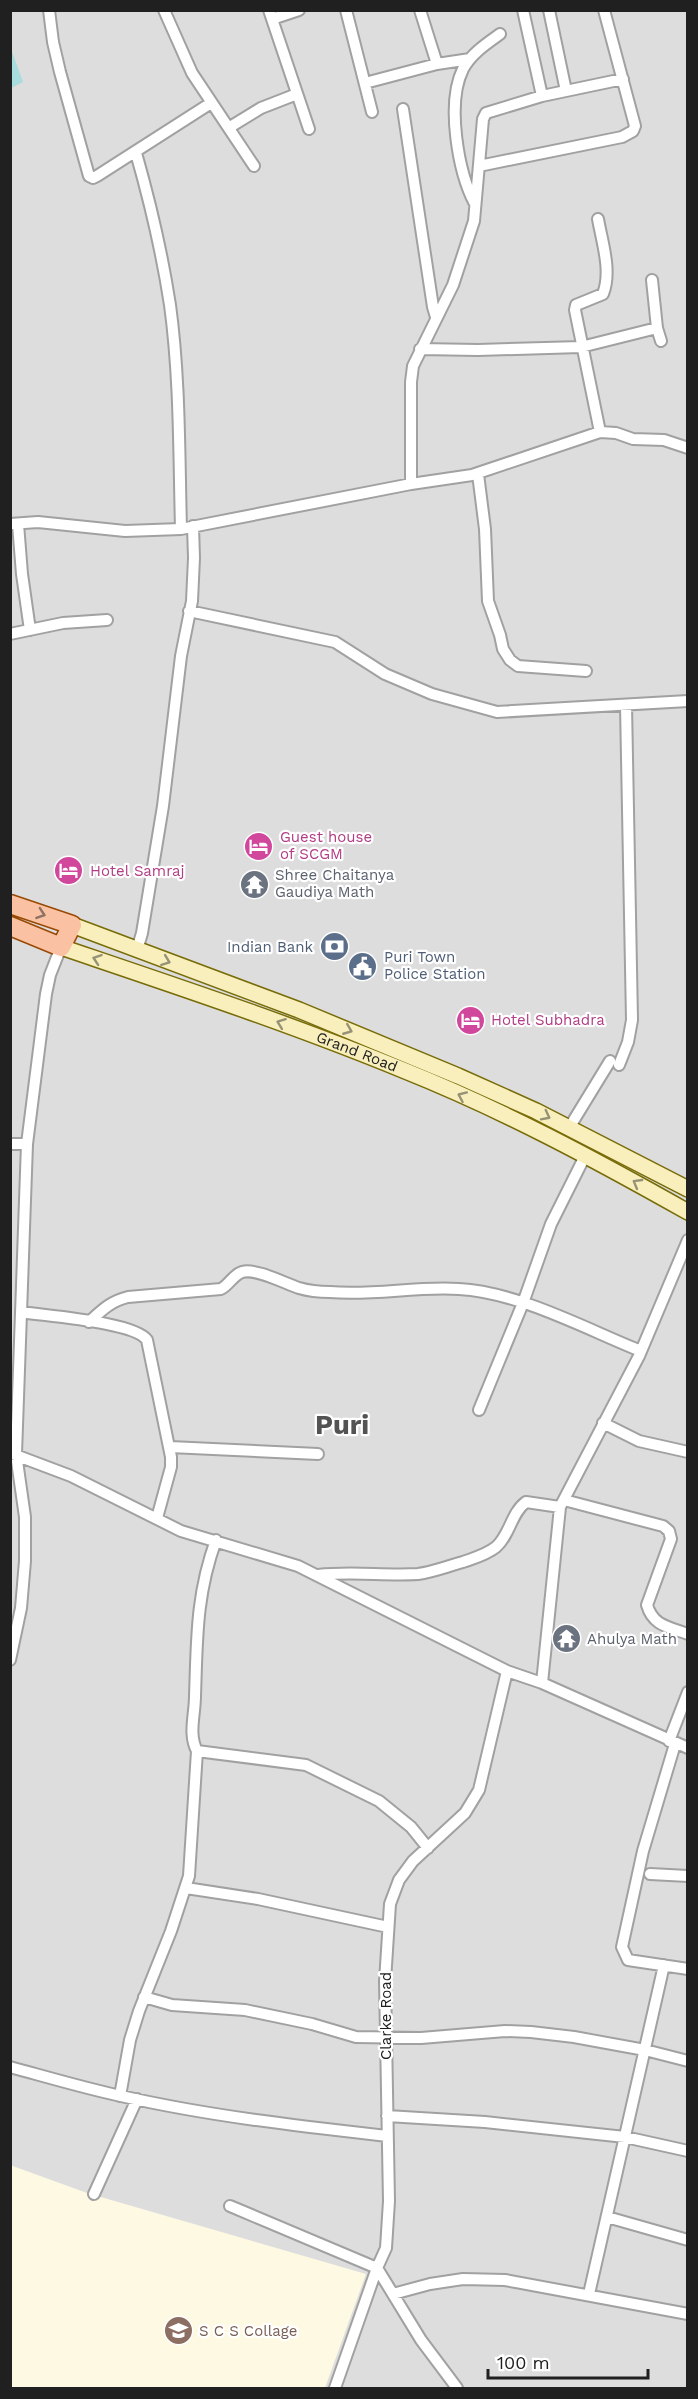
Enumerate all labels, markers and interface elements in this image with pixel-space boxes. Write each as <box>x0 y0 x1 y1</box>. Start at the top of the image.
place label: Guest house of SCGM <box>280 828 372 863</box>
hotel icon: Guest house of SCGM <box>243 830 275 862</box>
hotel icon: Hotel Samraj <box>53 855 85 887</box>
place label: Hotel Samraj <box>90 862 185 880</box>
place label: Shree Chaitanya Gaudiya Math <box>275 866 395 901</box>
temple icon: Shree Chaitanya Gaudiya Math <box>238 868 270 900</box>
one-way arrow <box>35 907 46 920</box>
bank icon: Indian Bank <box>318 931 350 963</box>
place label: Indian Bank <box>227 938 313 956</box>
place label: Puri Town Police Station <box>384 948 485 983</box>
public building icon: Puri Town Police Station <box>347 950 379 982</box>
one-way arrow <box>92 954 103 967</box>
one-way arrow <box>160 954 171 966</box>
hotel icon: Hotel Subhadra <box>454 1004 486 1036</box>
place label: Hotel Subhadra <box>491 1011 605 1029</box>
one-way arrow <box>277 1018 287 1031</box>
one-way arrow <box>342 1023 353 1035</box>
street label: Grand Road <box>314 1028 400 1076</box>
one-way arrow <box>458 1091 469 1103</box>
one-way arrow <box>540 1109 551 1120</box>
one-way arrow <box>633 1179 643 1190</box>
district label: Puri <box>315 1409 369 1441</box>
temple icon: Ahulya Math <box>550 1623 582 1655</box>
place label: Ahulya Math <box>587 1630 677 1648</box>
street label: Clarke Road <box>377 1972 395 2060</box>
school or university icon: S C S Collage <box>162 2315 194 2347</box>
place label: S C S Collage <box>199 2322 297 2340</box>
scale bar <box>488 2342 648 2380</box>
text: 100 m <box>497 2352 550 2373</box>

